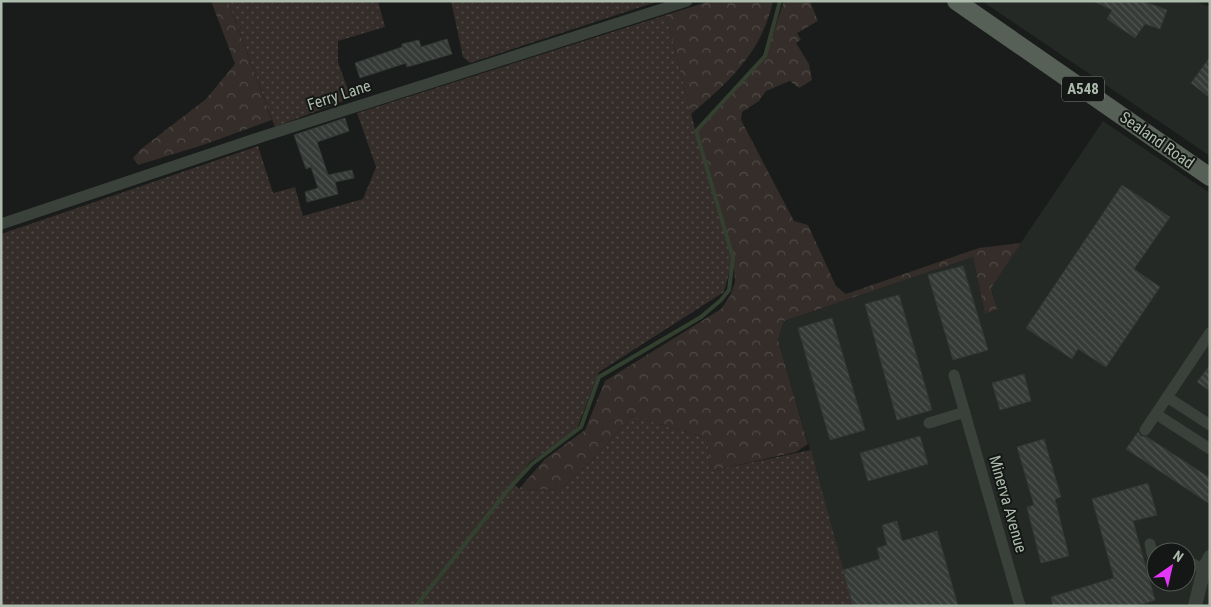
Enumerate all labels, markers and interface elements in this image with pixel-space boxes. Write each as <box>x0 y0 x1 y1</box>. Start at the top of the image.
street label: Ferry Lane <box>305 76 373 114</box>
road number: A548 <box>1062 76 1104 102</box>
street label: Sealand Road <box>1116 107 1198 173</box>
street label: Minerva Avenue <box>985 453 1031 555</box>
north arrow <box>1146 542 1196 592</box>
text: N <box>1170 547 1186 565</box>

